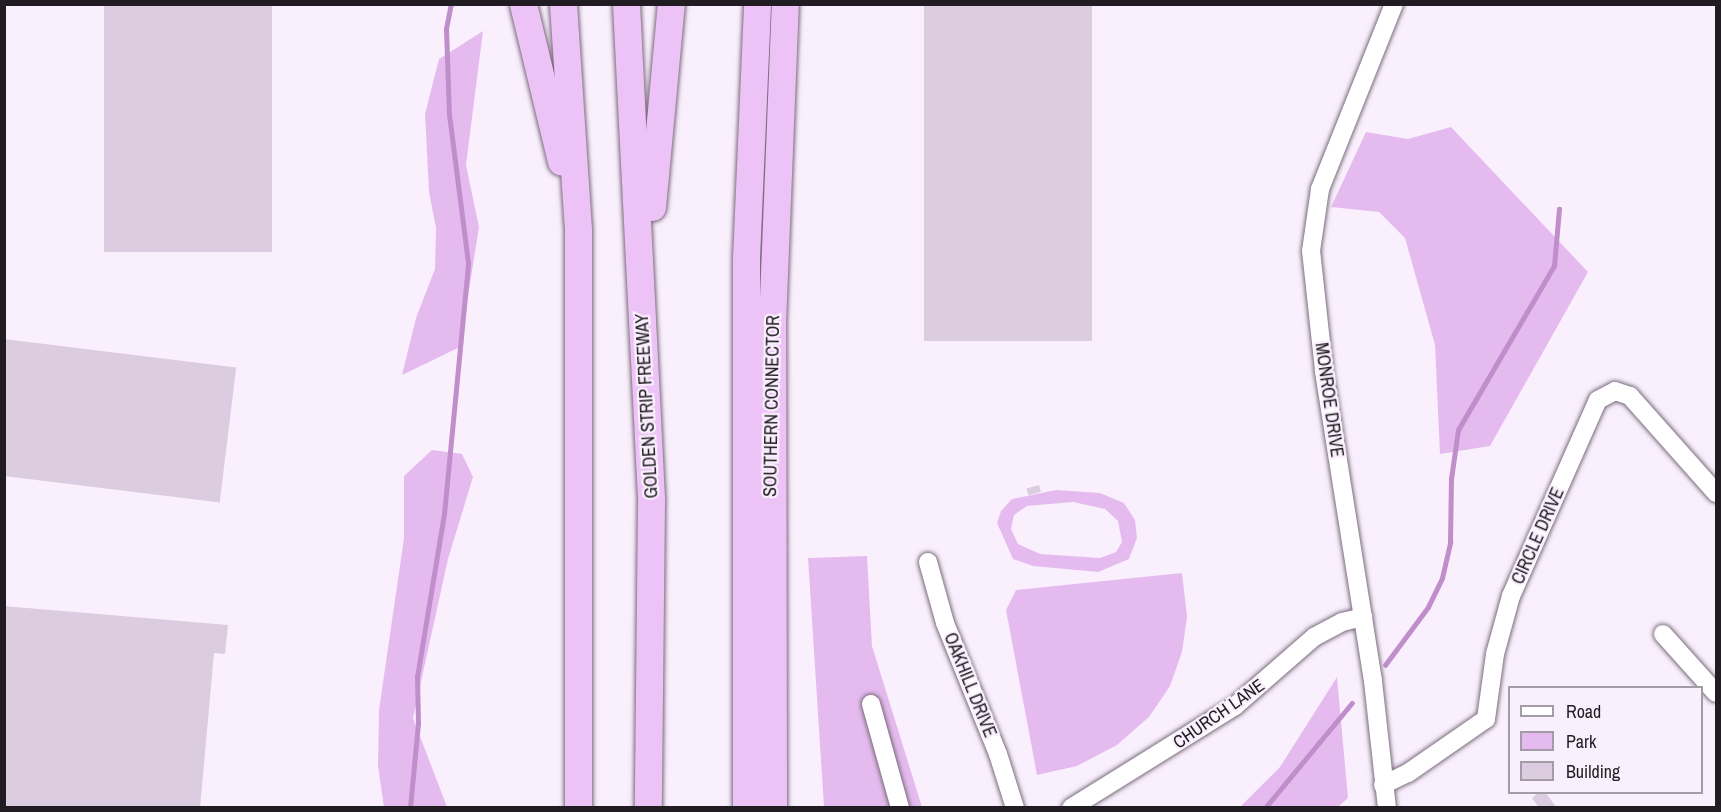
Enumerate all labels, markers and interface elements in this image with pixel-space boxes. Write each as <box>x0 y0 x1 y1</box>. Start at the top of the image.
street label: GOLDEN STRIP FREEWAY <box>631 313 663 499</box>
street label: SOUTHERN CONNECTOR <box>760 315 784 497</box>
street label: MONROE DRIVE <box>1310 341 1348 459</box>
street label: CIRCLE DRIVE <box>1507 484 1569 588</box>
street label: OAKHILL DRIVE <box>939 629 1001 741</box>
street label: CHURCH LANE <box>1169 675 1269 753</box>
legend <box>1508 686 1703 794</box>
text: Road <box>1566 699 1601 724</box>
text: Park <box>1566 729 1596 754</box>
text: Building <box>1566 759 1620 784</box>

